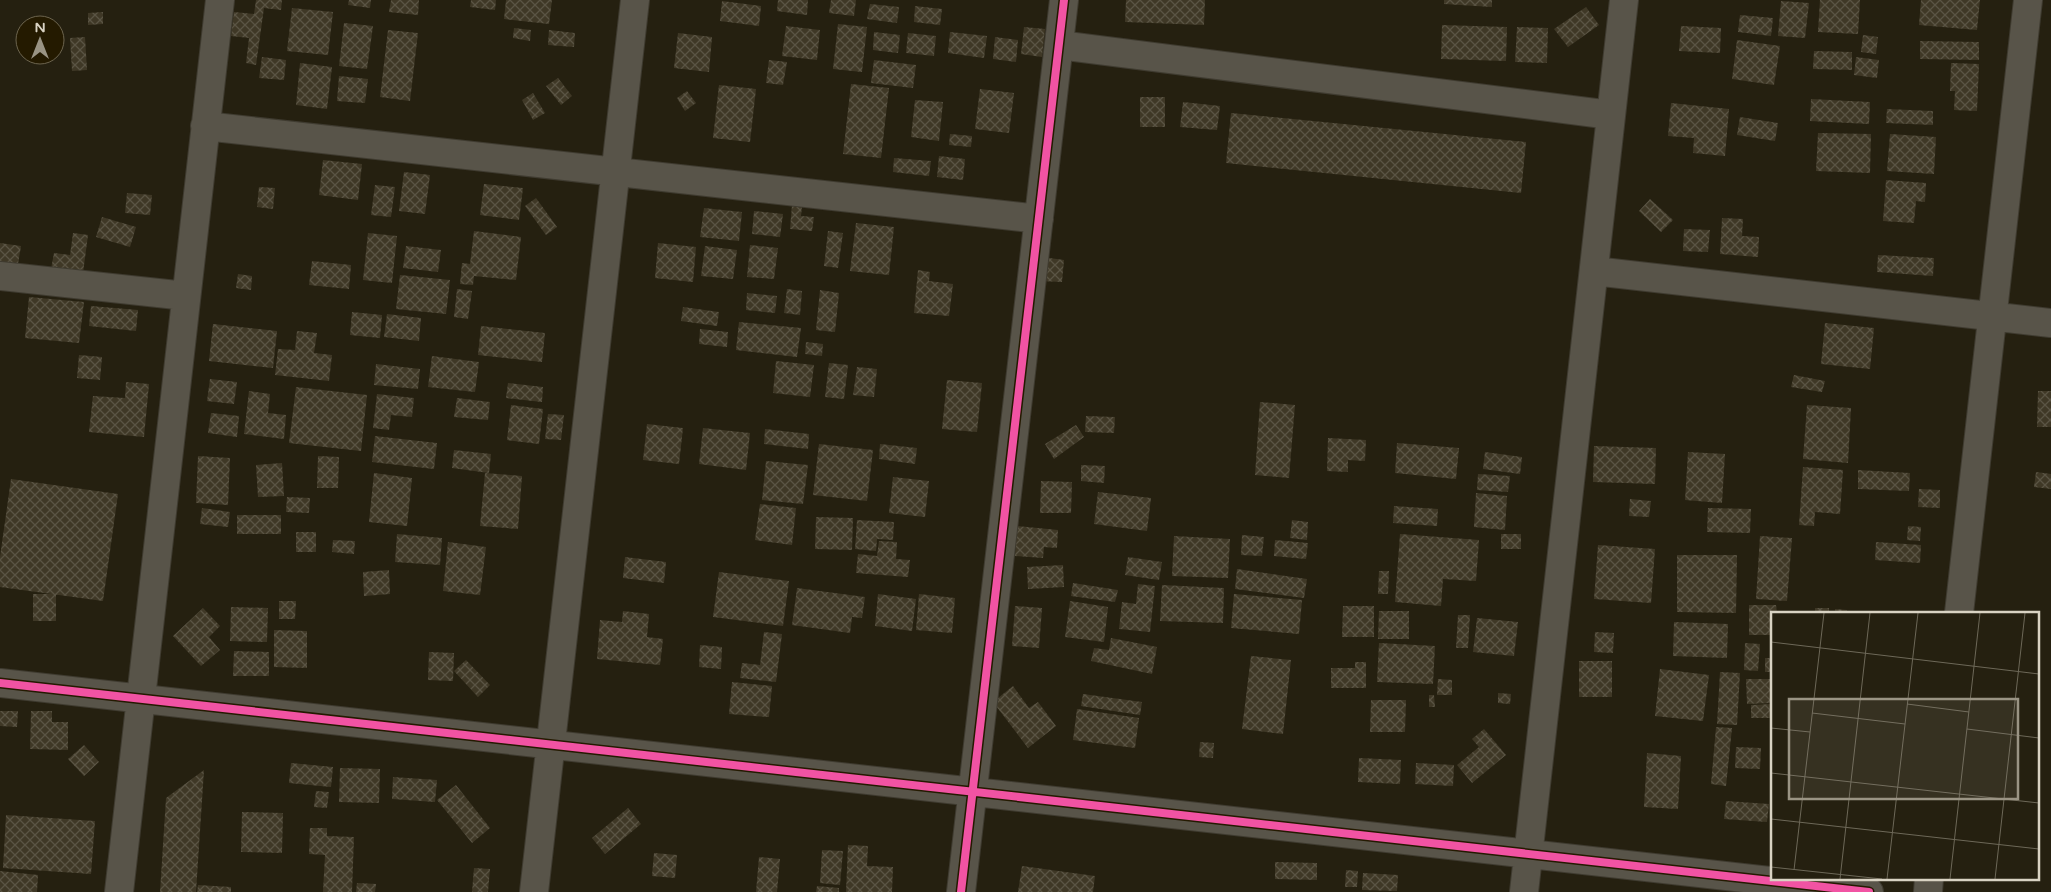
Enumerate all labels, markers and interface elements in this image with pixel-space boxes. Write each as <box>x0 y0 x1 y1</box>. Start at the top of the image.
north arrow <box>15 15 65 65</box>
text: N <box>34 19 46 36</box>
inset map <box>1771 612 2038 880</box>

